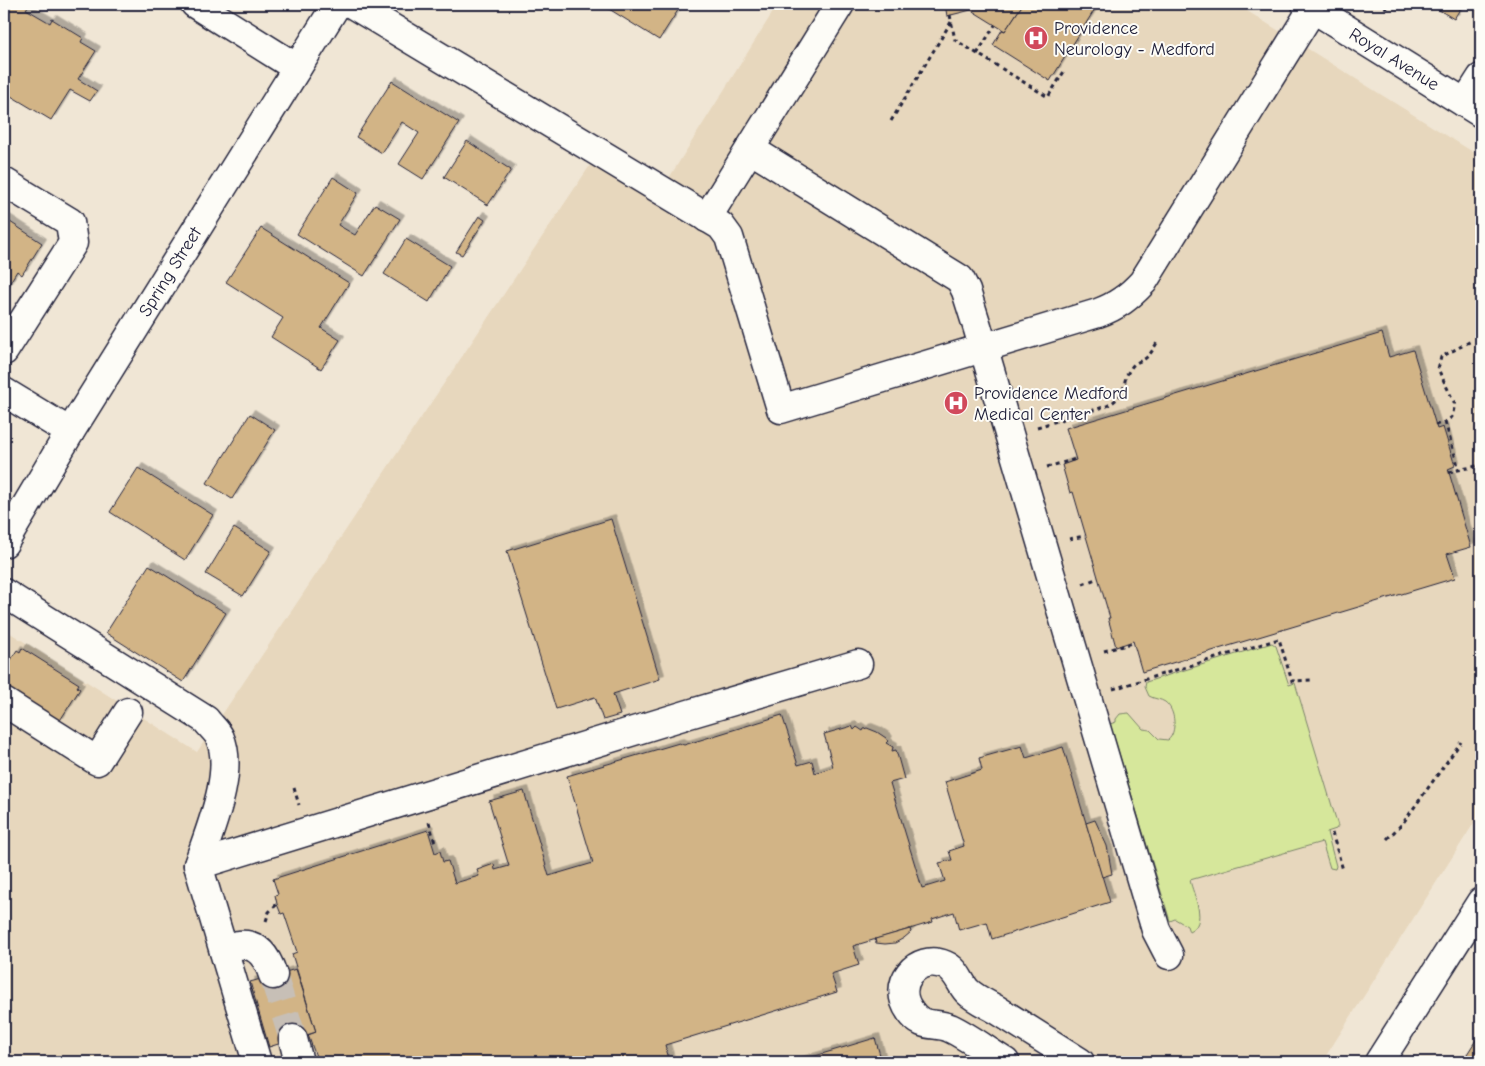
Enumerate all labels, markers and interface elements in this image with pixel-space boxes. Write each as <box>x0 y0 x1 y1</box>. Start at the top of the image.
place label: Providence Neurology - Medford <box>1054 18 1215 60</box>
street label: Royal Avenue <box>1345 23 1443 95</box>
hospital icon: Providence Neurology - Medford <box>1023 25 1049 51</box>
street label: Spring Street <box>134 222 206 320</box>
place label: Providence Medford Medical Center <box>974 383 1128 425</box>
hospital icon: Providence Medford Medical Center <box>943 390 969 416</box>

